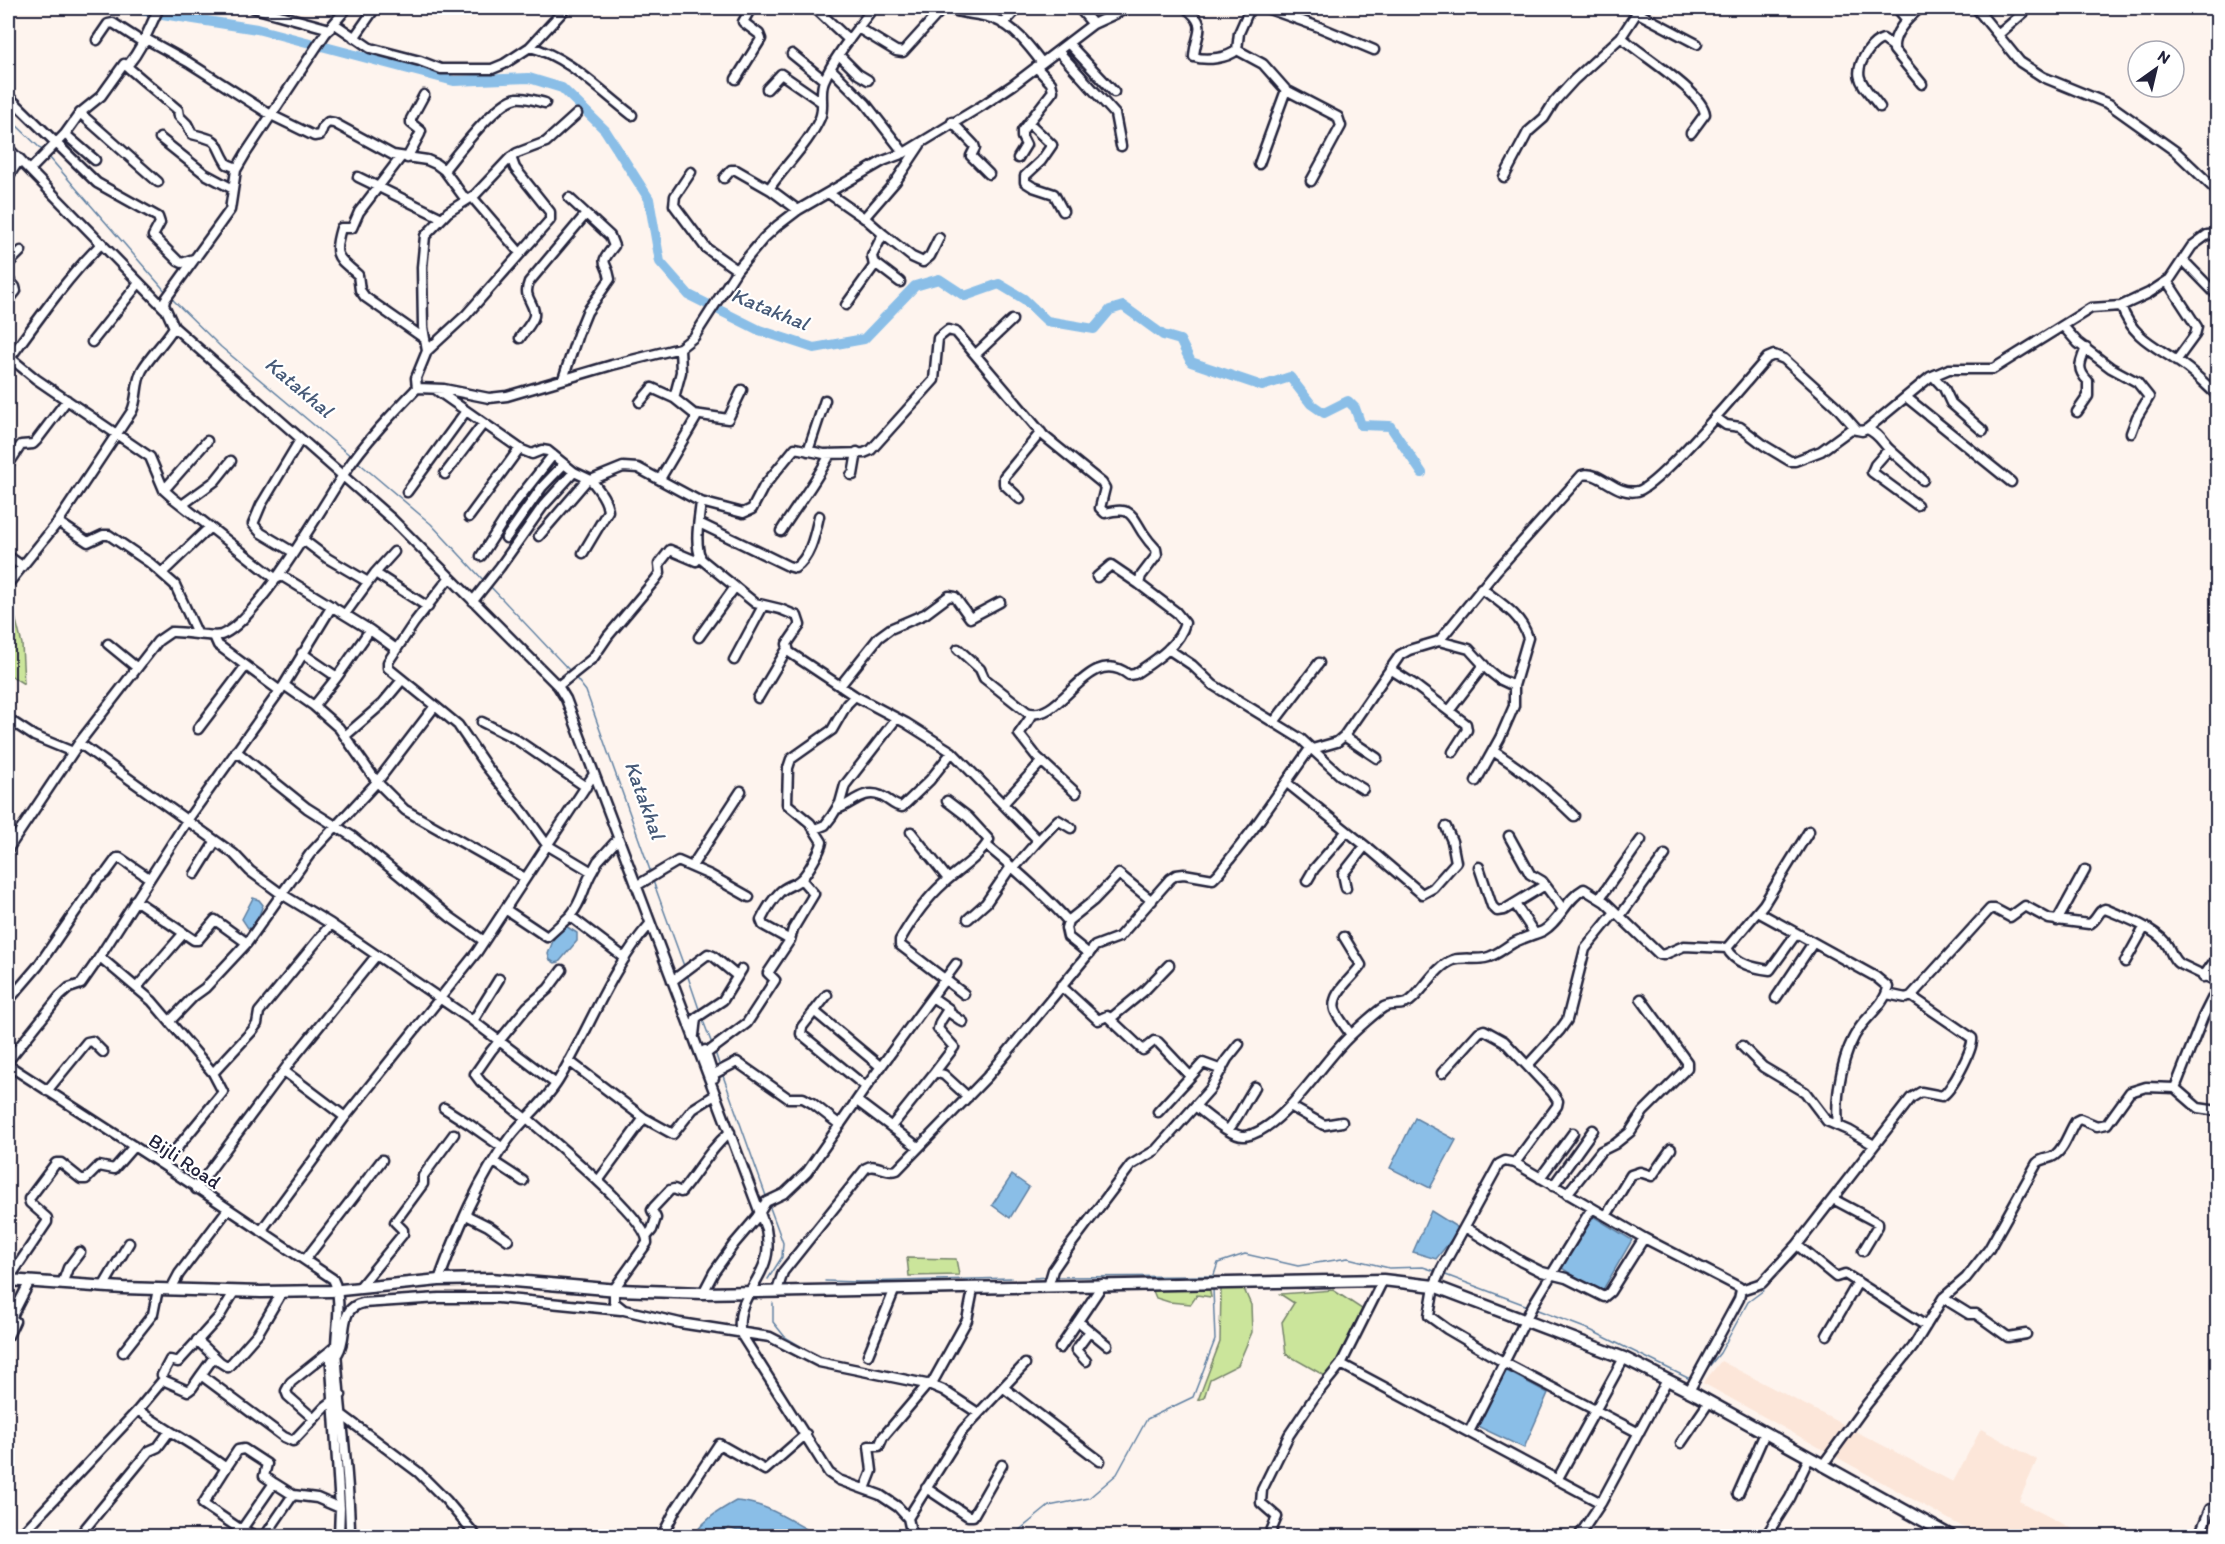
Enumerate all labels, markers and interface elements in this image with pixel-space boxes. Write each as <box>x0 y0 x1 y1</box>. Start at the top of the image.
north arrow <box>2126 39 2186 99</box>
text: N <box>2154 46 2174 68</box>
water label: Katakhal <box>728 282 814 336</box>
water label: Katakhal <box>260 351 340 424</box>
water label: Katakhal <box>620 757 672 844</box>
street label: Bijli Road <box>144 1128 226 1194</box>

